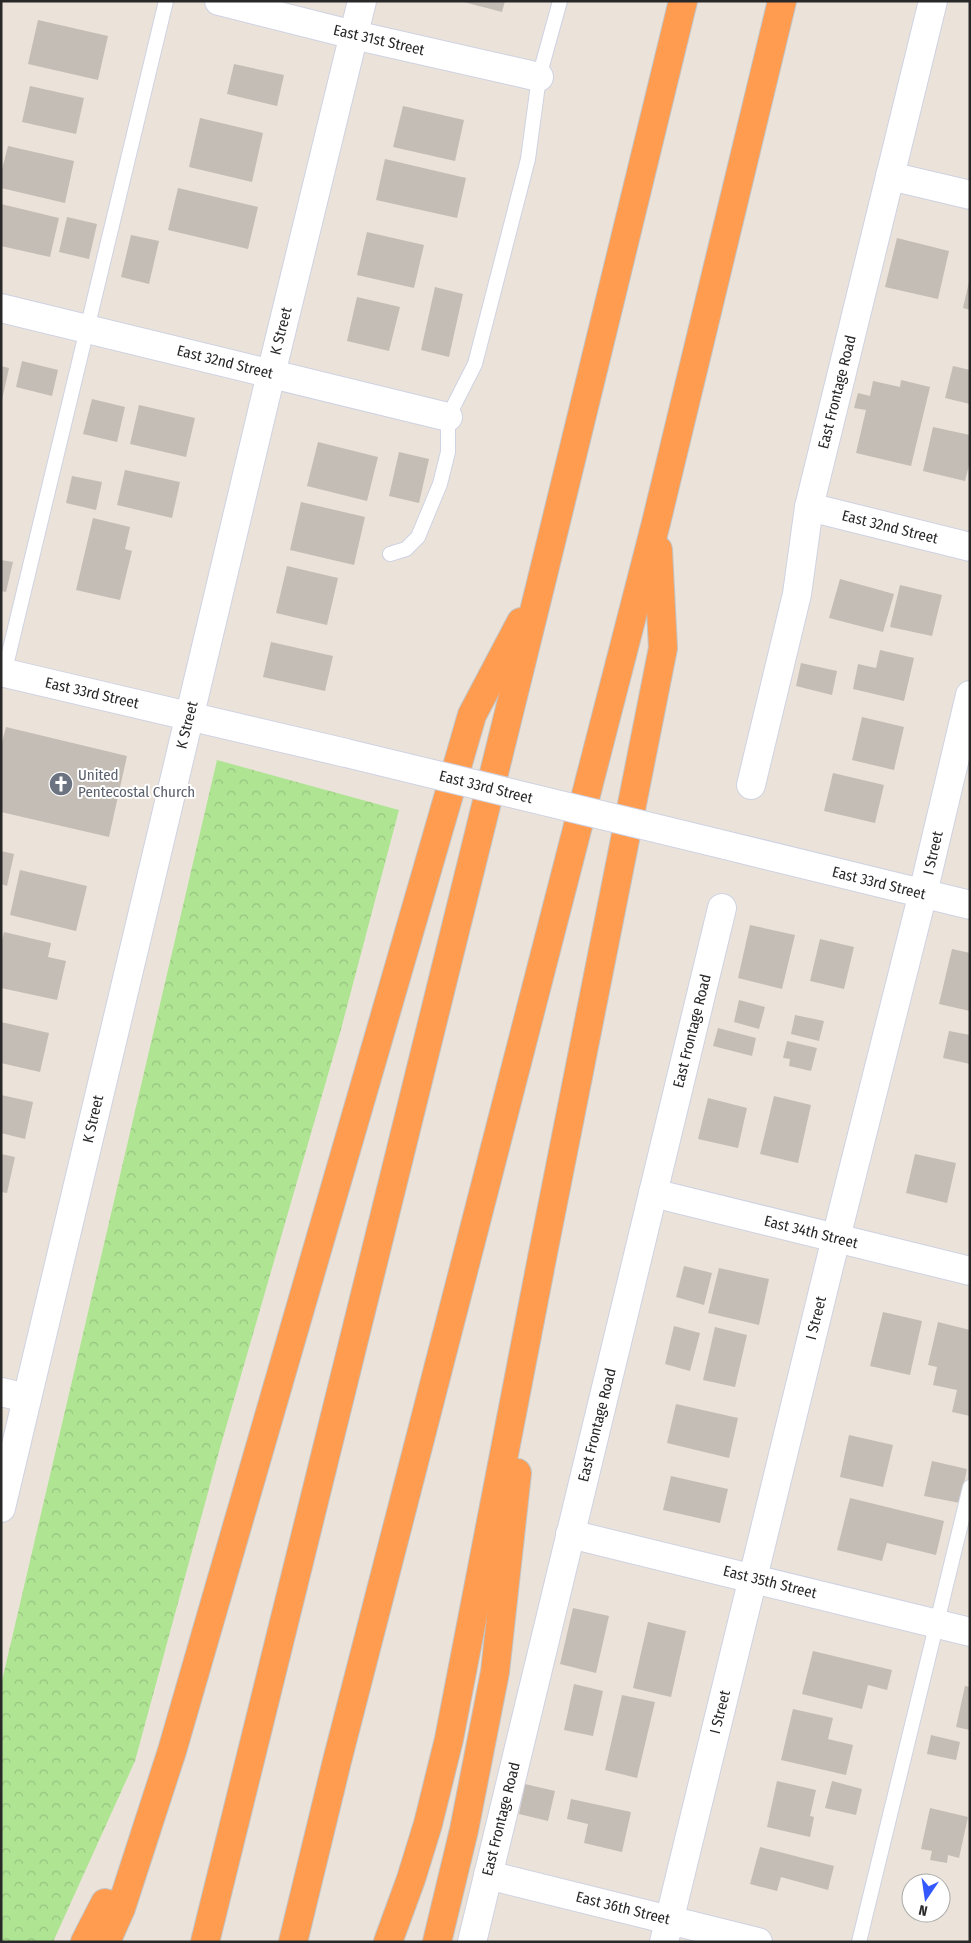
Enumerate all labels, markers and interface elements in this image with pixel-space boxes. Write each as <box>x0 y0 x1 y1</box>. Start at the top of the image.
street label: East 31st Street <box>332 21 426 59</box>
street label: K Street <box>266 305 296 357</box>
street label: East Frontage Road <box>814 333 860 451</box>
street label: East 32nd Street <box>175 341 275 383</box>
street label: East 32nd Street <box>840 506 940 548</box>
street label: East 33rd Street <box>43 673 141 713</box>
street label: K Street <box>172 699 202 751</box>
place label: United Pentecostal Church <box>78 766 195 801</box>
street label: East 33rd Street <box>437 767 535 807</box>
church icon: United Pentecostal Church <box>48 771 74 797</box>
street label: I Street <box>919 829 947 877</box>
street label: East 33rd Street <box>830 863 928 903</box>
street label: East Frontage Road <box>669 972 715 1090</box>
street label: K Street <box>79 1093 107 1145</box>
street label: East 34th Street <box>762 1212 860 1252</box>
street label: I Street <box>802 1294 830 1342</box>
street label: East Frontage Road <box>574 1366 620 1484</box>
street label: East 35th Street <box>721 1562 819 1602</box>
street label: I Street <box>706 1688 734 1736</box>
street label: East Frontage Road <box>478 1760 524 1878</box>
north arrow <box>901 1873 951 1923</box>
street label: East 36th Street <box>574 1888 672 1928</box>
text: N <box>917 1901 929 1919</box>

